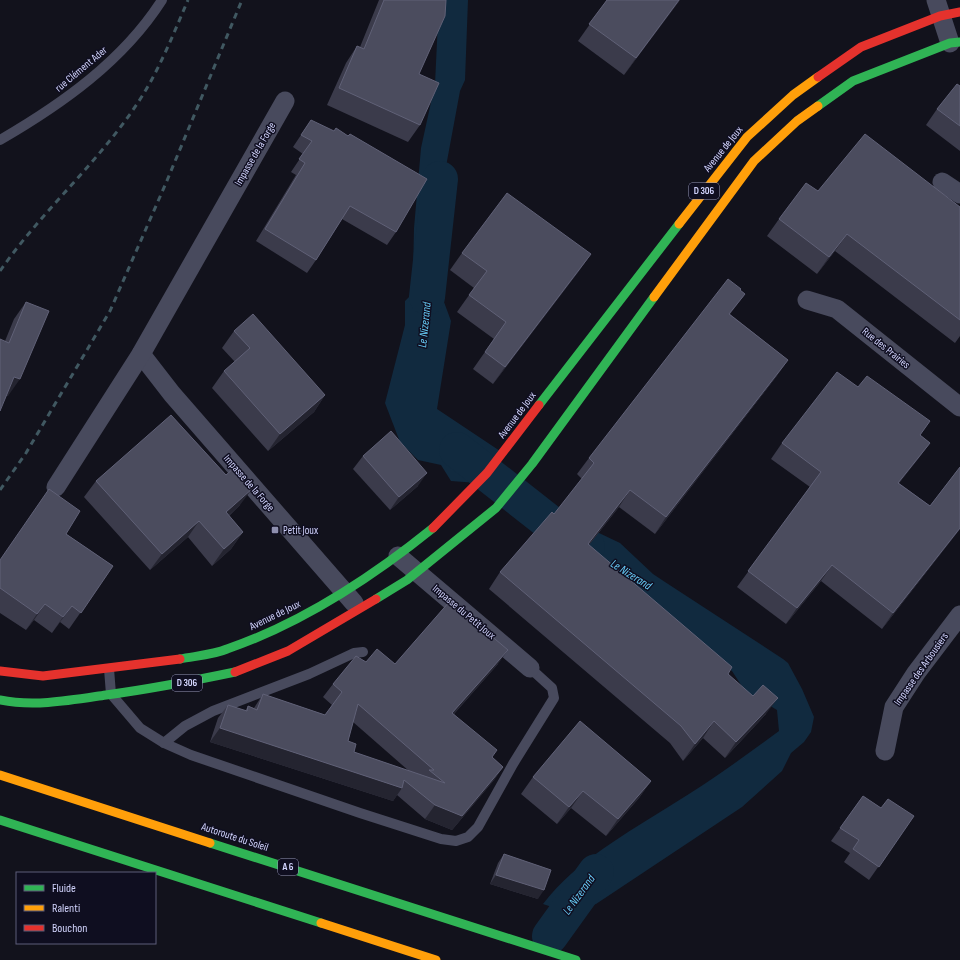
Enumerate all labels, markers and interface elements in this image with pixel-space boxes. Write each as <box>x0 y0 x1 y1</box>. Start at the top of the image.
street label: rue Clément Ader <box>52 44 110 94</box>
street label: Impasse de la Forge <box>232 120 278 188</box>
street label: Avenue de Joux <box>700 124 745 175</box>
road number: D 306 <box>689 183 719 199</box>
water label: Le Nizerand <box>415 300 435 349</box>
street label: Rue des Prairies <box>859 325 913 371</box>
street label: Avenue de Joux <box>495 389 539 442</box>
street label: Impasse de la Forge <box>221 452 277 514</box>
place label: Petit Joux <box>283 524 318 537</box>
marker: Petit Joux <box>270 525 280 535</box>
water label: Le Nizerand <box>608 557 655 594</box>
street label: Impasse du Petit Joux <box>430 582 498 642</box>
street label: Avenue de Joux <box>247 597 303 633</box>
street label: Impasse des Arbousiers <box>891 630 951 708</box>
road number: D 306 <box>172 675 202 691</box>
street label: Autoroute du Soleil <box>199 820 270 854</box>
road number: A 6 <box>278 859 298 875</box>
water label: Le Nizerand <box>559 871 599 918</box>
legend <box>16 872 156 944</box>
text: Fluide <box>52 881 76 896</box>
text: Ralenti <box>52 901 80 916</box>
text: Bouchon <box>52 921 87 936</box>

